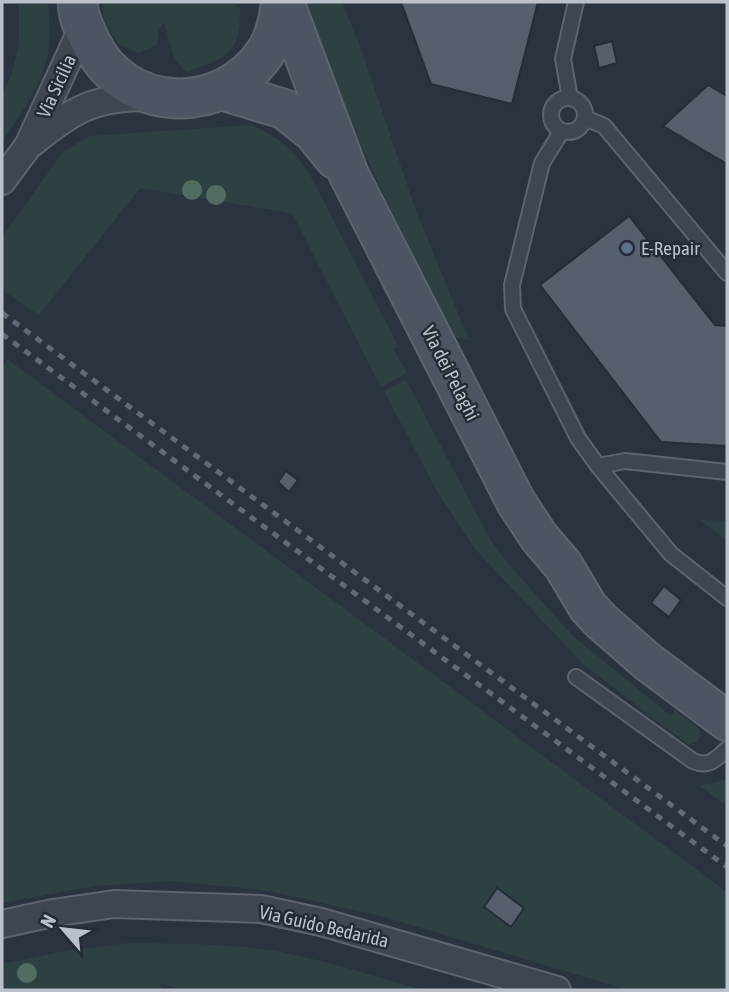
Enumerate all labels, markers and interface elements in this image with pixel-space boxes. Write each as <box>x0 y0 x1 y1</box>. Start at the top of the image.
street label: Via Sicilia <box>32 51 80 121</box>
place label: E-Repair <box>641 237 700 259</box>
marker: E-Repair <box>619 240 635 256</box>
street label: Via dei Pelaghi <box>418 322 484 424</box>
north arrow <box>28 894 98 964</box>
street label: Via Guido Bedarida <box>257 900 391 952</box>
text: N <box>36 911 60 931</box>

